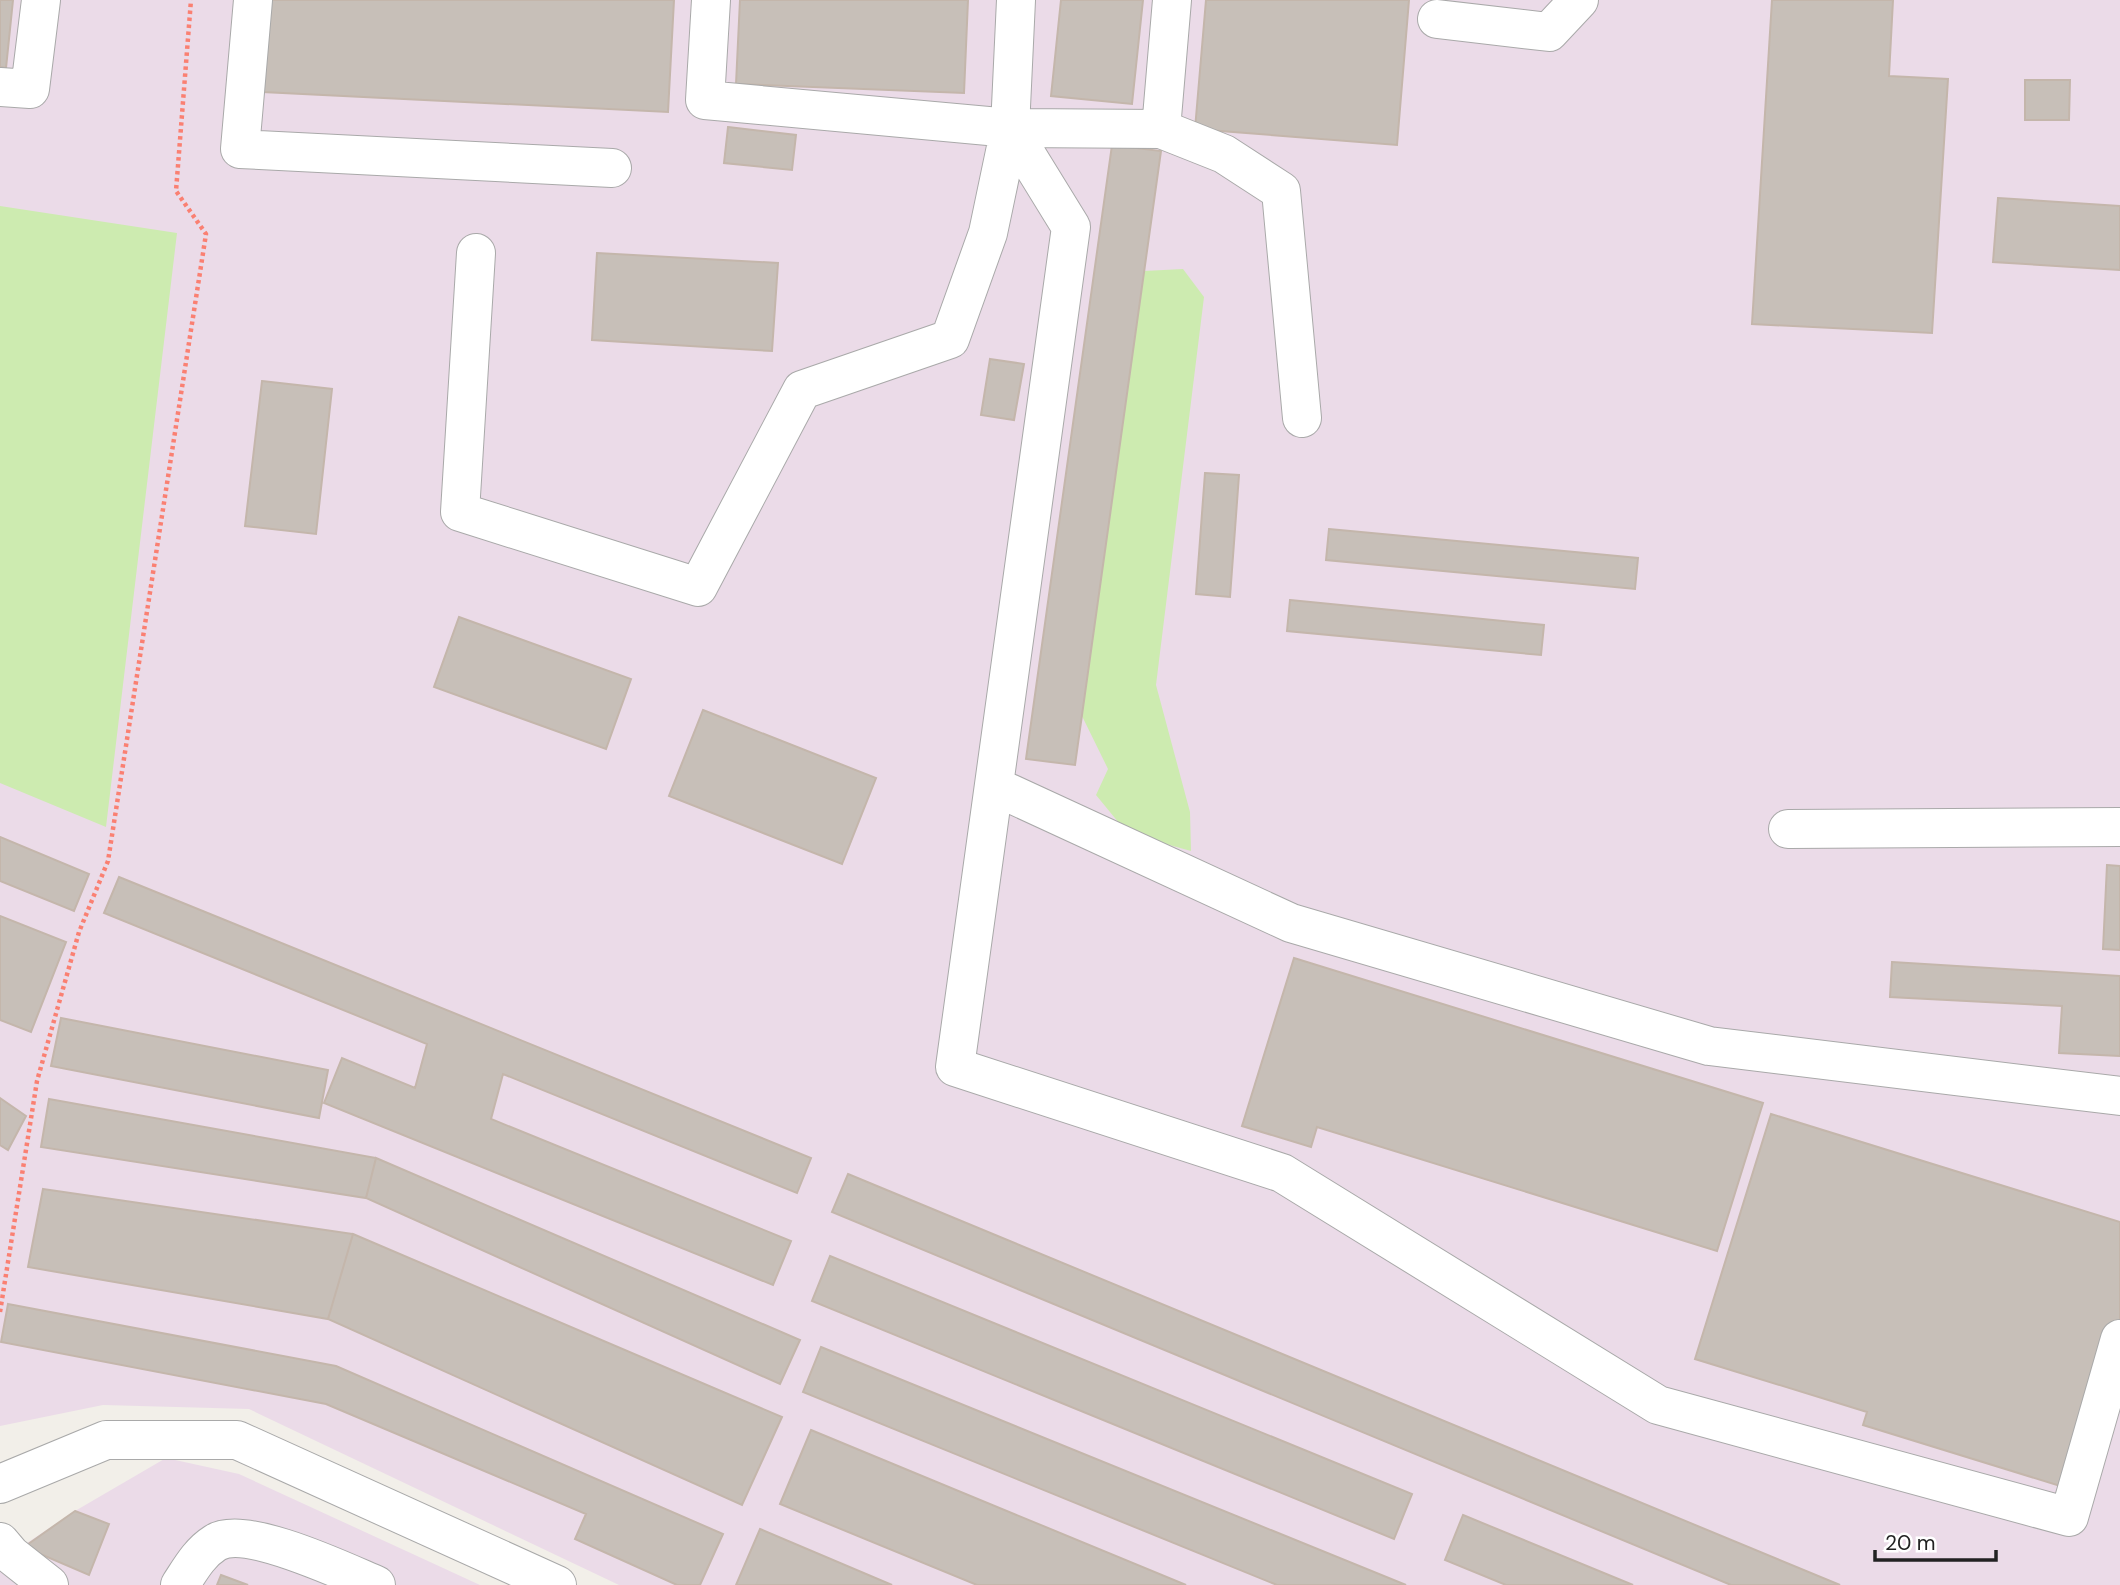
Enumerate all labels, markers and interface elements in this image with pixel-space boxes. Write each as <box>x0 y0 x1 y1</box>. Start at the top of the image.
scale bar <box>1875 1518 1996 1562</box>
text: 20 m <box>1885 1529 1936 1557</box>

